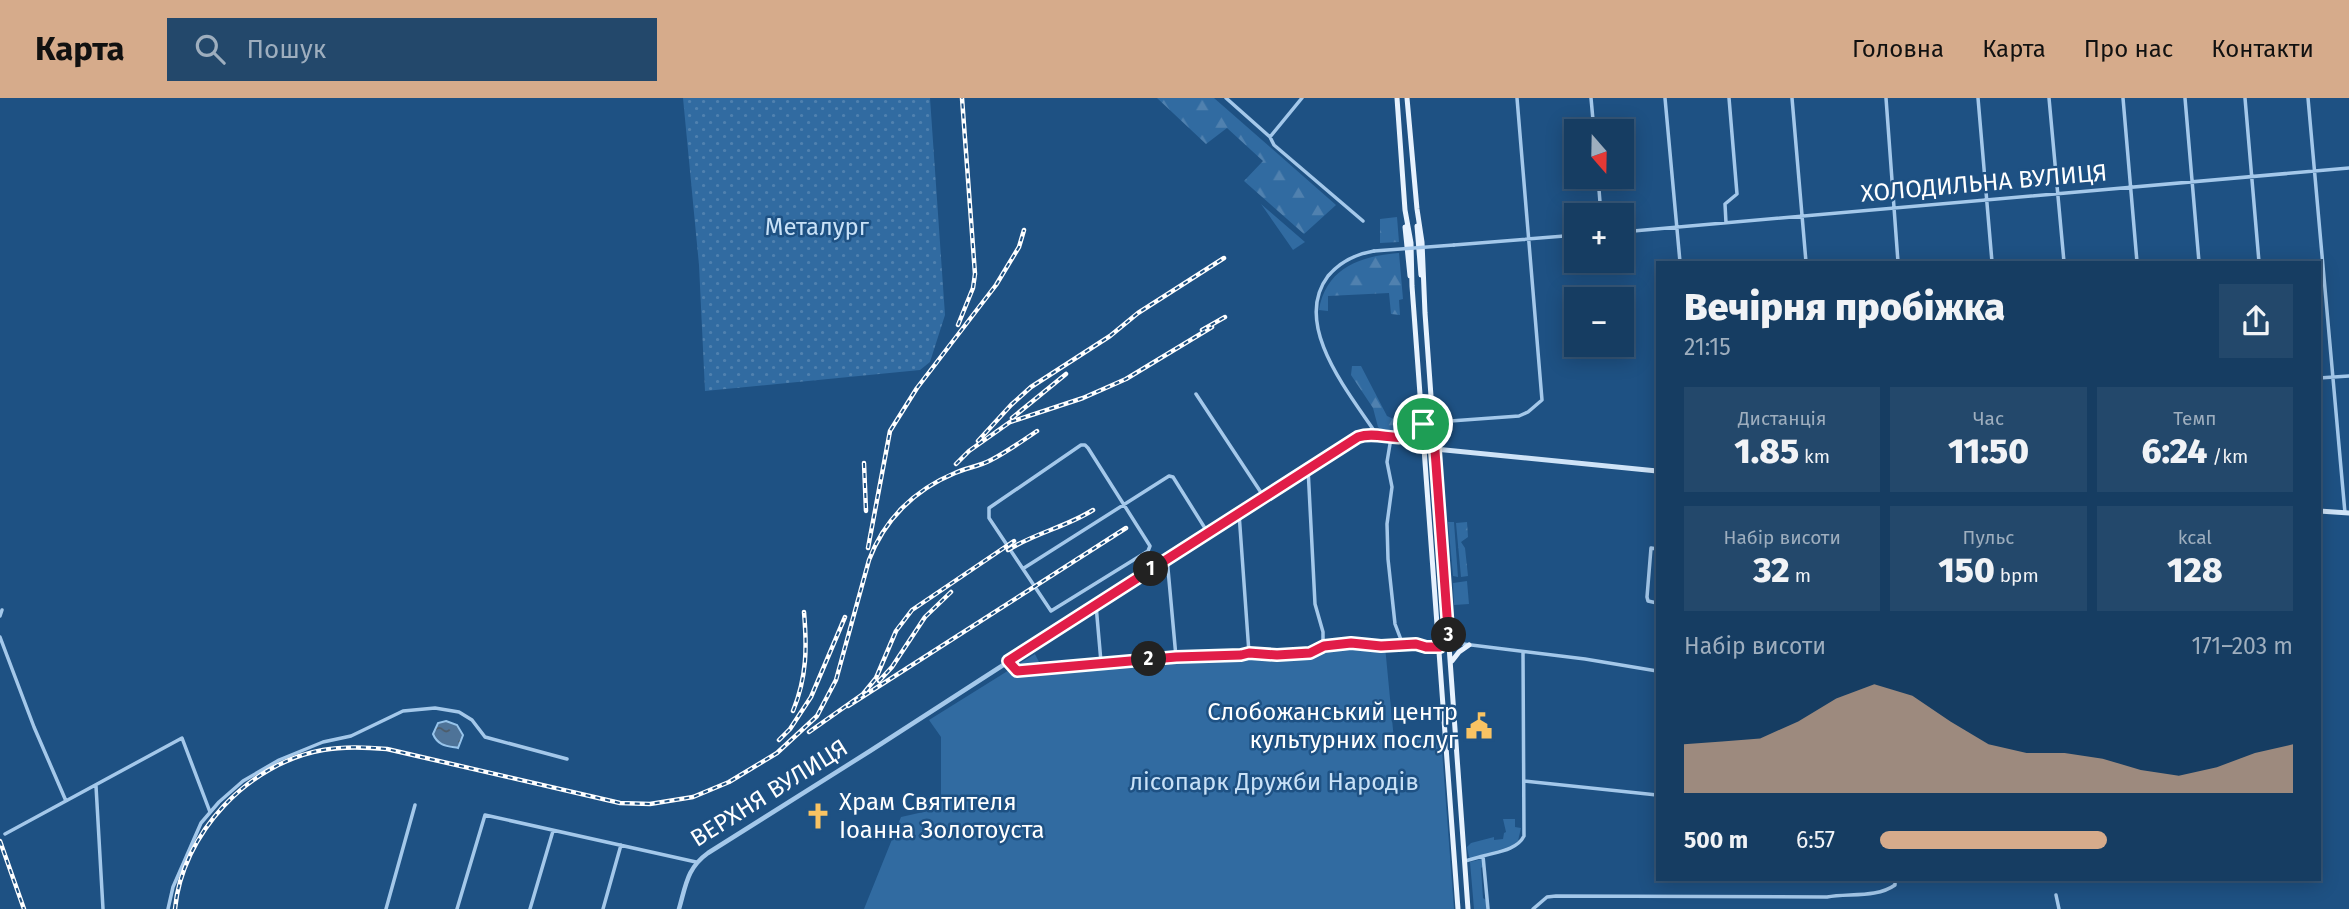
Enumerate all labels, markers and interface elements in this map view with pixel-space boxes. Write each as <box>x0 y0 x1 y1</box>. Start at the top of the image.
search box <box>167 18 657 81</box>
text: Карта <box>35 29 125 69</box>
icon: search <box>191 30 229 68</box>
text: Пошук <box>247 34 326 65</box>
text: Головна <box>1852 35 1944 63</box>
text: Карта <box>1982 35 2046 63</box>
text: Про нас <box>2084 35 2173 63</box>
text: Контакти <box>2211 35 2314 63</box>
north arrow <box>1564 119 1634 189</box>
map controls <box>1564 119 1634 357</box>
street label: ХОЛОДИЛЬНА ВУЛИЦЯ <box>1860 158 2108 208</box>
button: + <box>1564 203 1634 273</box>
park label: Металург <box>765 213 870 241</box>
text: Вечірня пробіжка <box>1684 284 2005 330</box>
button: share <box>2219 284 2293 358</box>
button: − <box>1564 287 1634 357</box>
text: 21:15 <box>1684 333 1731 361</box>
pin <box>1393 394 1453 454</box>
icon: arrive <box>1404 405 1442 443</box>
text: Дистанція <box>1738 407 1826 430</box>
text: Час <box>1973 407 2004 430</box>
text: Темп <box>2173 407 2216 430</box>
text: 1.85 <box>1734 430 1799 472</box>
text: 11:50 <box>1948 430 2029 472</box>
text: 6:24 <box>2141 430 2207 472</box>
text: km <box>1799 445 1830 468</box>
text: /km <box>2207 445 2248 468</box>
text: Набір висоти <box>1723 526 1841 549</box>
text: Пульс <box>1963 526 2014 549</box>
text: kcal <box>2178 526 2212 549</box>
text: 32 <box>1753 549 1790 591</box>
text: 150 <box>1938 549 1995 591</box>
text: 128 <box>2167 549 2223 591</box>
pin: 1 <box>1134 552 1168 587</box>
text: 1 <box>1146 557 1155 580</box>
text: m <box>1790 564 1811 587</box>
text: bpm <box>1995 564 2039 587</box>
pin: 3 <box>1432 618 1466 652</box>
text: 3 <box>1444 623 1453 646</box>
text: Набір висоти <box>1684 632 1826 660</box>
text: 171–203 m <box>2191 632 2293 660</box>
pin: 2 <box>1132 642 1166 676</box>
text: 2 <box>1144 647 1153 670</box>
place label: Слобожанський центр культурних послуг <box>1207 698 1459 754</box>
public building icon: Слобожанський центр культурних послуг <box>1464 711 1494 741</box>
street label: ВЕРХНЯ ВУЛИЦЯ <box>685 733 853 853</box>
park label: лісопарк Дружби Народів <box>1129 768 1419 796</box>
place label: Храм Святителя Іоанна Золотоуста <box>839 788 1045 844</box>
church icon: Храм Святителя Іоанна Золотоуста <box>803 801 833 831</box>
text: 500 m <box>1684 826 1748 854</box>
text: 6:57 <box>1796 826 1835 854</box>

